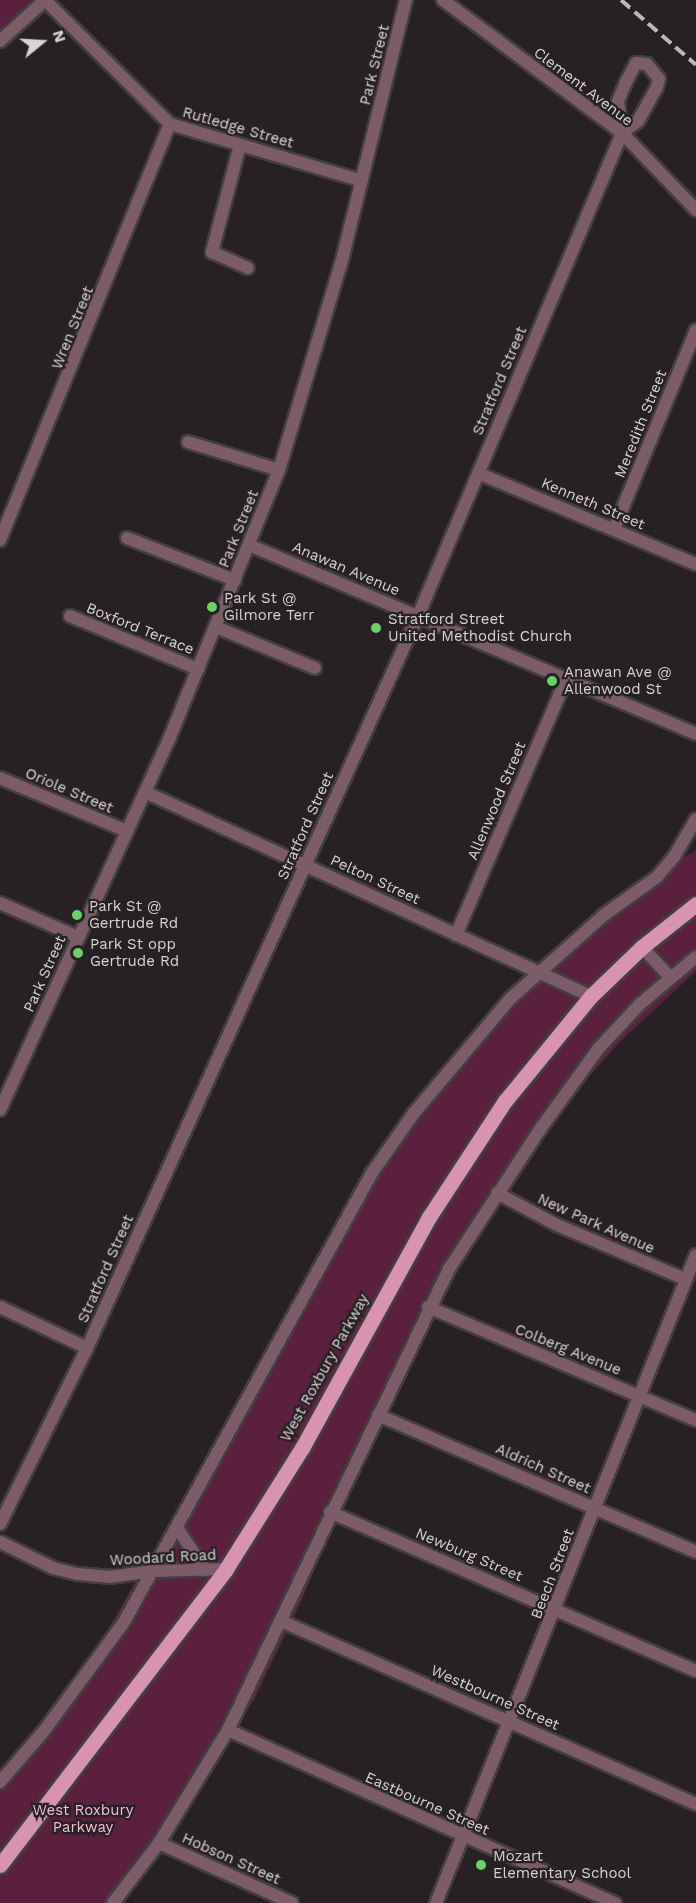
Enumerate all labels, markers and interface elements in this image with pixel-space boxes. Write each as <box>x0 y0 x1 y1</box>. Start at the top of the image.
north arrow <box>12 12 72 72</box>
street label: Park Street <box>356 23 394 107</box>
text: N <box>49 28 70 45</box>
street label: Clement Avenue <box>530 44 636 130</box>
street label: Rutledge Street <box>180 104 296 152</box>
street label: Wren Street <box>48 284 98 372</box>
street label: Stratford Street <box>469 324 531 438</box>
street label: Meredith Street <box>611 367 671 481</box>
street label: Kenneth Street <box>539 474 647 534</box>
street label: Park Street <box>215 487 263 571</box>
street label: Anawan Avenue <box>289 538 403 600</box>
place label: Park St @ Gilmore Terr <box>224 589 315 624</box>
street label: Boxford Terrace <box>83 599 197 659</box>
marker: Park St @ Gilmore Terr <box>205 600 219 614</box>
place label: Stratford Street United Methodist Church <box>388 610 572 645</box>
marker: Stratford Street United Methodist Church <box>369 621 383 635</box>
place label: Anawan Ave @ Allenwood St <box>564 663 672 698</box>
marker: Anawan Ave @ Allenwood St <box>545 674 559 688</box>
street label: Allenwood Street <box>464 739 530 863</box>
street label: Oriole Street <box>22 764 116 818</box>
street label: Stratford Street <box>274 769 338 883</box>
street label: Pelton Street <box>327 851 423 909</box>
place label: Park St @ Gertrude Rd <box>89 897 178 932</box>
marker: Park St @ Gertrude Rd <box>70 908 84 922</box>
street label: Park Street <box>20 933 70 1015</box>
place label: Park St opp Gertrude Rd <box>90 935 179 970</box>
marker: Park St opp Gertrude Rd <box>71 946 85 960</box>
street label: New Park Avenue <box>534 1190 658 1258</box>
street label: Stratford Street <box>74 1212 138 1326</box>
street label: West Roxbury Parkway <box>277 1291 373 1445</box>
street label: Colberg Avenue <box>512 1320 624 1380</box>
street label: Aldrich Street <box>493 1440 593 1498</box>
street label: Newburg Street <box>413 1524 525 1586</box>
street label: Beech Street <box>528 1526 578 1622</box>
street label: Woodard Road <box>109 1546 217 1570</box>
street label: Westbourne Street <box>428 1662 562 1734</box>
street label: Eastbourne Street <box>362 1768 492 1840</box>
park label: West Roxbury Parkway <box>33 1801 133 1836</box>
street label: Hobson Street <box>179 1829 283 1889</box>
place label: Mozart Elementary School <box>493 1847 632 1882</box>
marker: Mozart Elementary School <box>474 1858 488 1872</box>

